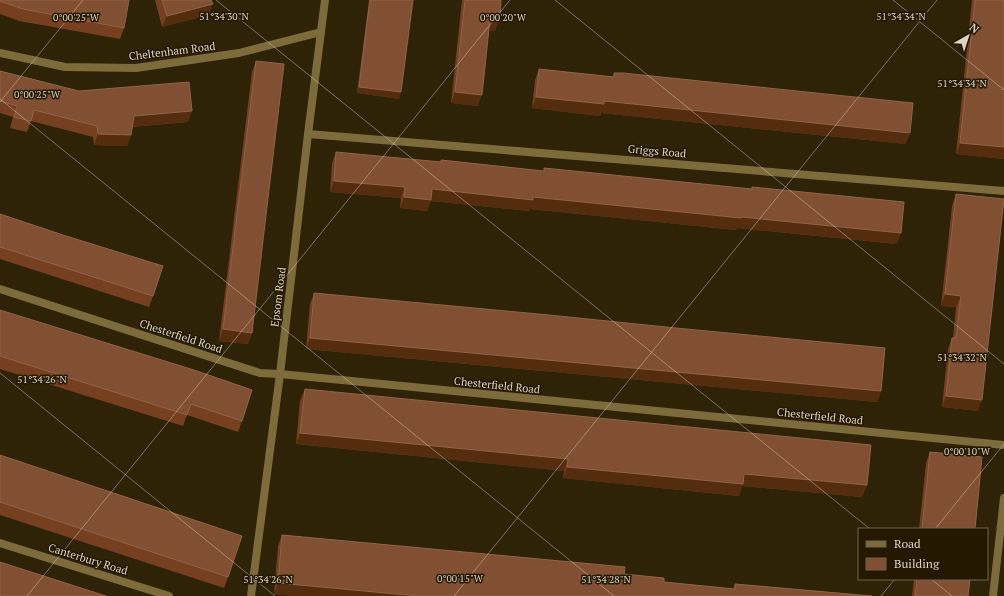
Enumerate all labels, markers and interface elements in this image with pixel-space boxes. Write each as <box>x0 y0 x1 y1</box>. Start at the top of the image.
text: 51°34'30"N <box>199 10 249 23</box>
text: 51°34'34"N <box>876 10 926 23</box>
text: 0°00'25"W <box>53 11 100 24</box>
text: 0°00'20"W <box>480 11 527 24</box>
north arrow <box>948 16 988 56</box>
text: N <box>967 20 982 37</box>
street label: Cheltenham Road <box>128 39 216 63</box>
text: 51°34'34"N <box>937 77 987 90</box>
text: 0°00'25"W <box>14 88 61 101</box>
street label: Griggs Road <box>627 141 687 161</box>
street label: Epsom Road <box>267 266 289 328</box>
street label: Chesterfield Road <box>138 316 224 356</box>
text: 51°34'32"N <box>937 351 987 364</box>
text: 51°34'26"N <box>17 373 67 386</box>
street label: Chesterfield Road <box>453 374 541 396</box>
street label: Chesterfield Road <box>776 405 864 427</box>
text: 0°00'10"W <box>944 445 991 458</box>
legend <box>858 528 988 580</box>
text: Road <box>894 536 921 551</box>
street label: Canterbury Road <box>47 540 129 578</box>
text: Building <box>894 556 940 571</box>
text: 0°00'15"W <box>437 572 484 585</box>
text: 51°34'26"N <box>243 573 293 586</box>
text: 51°34'28"N <box>581 573 631 586</box>

